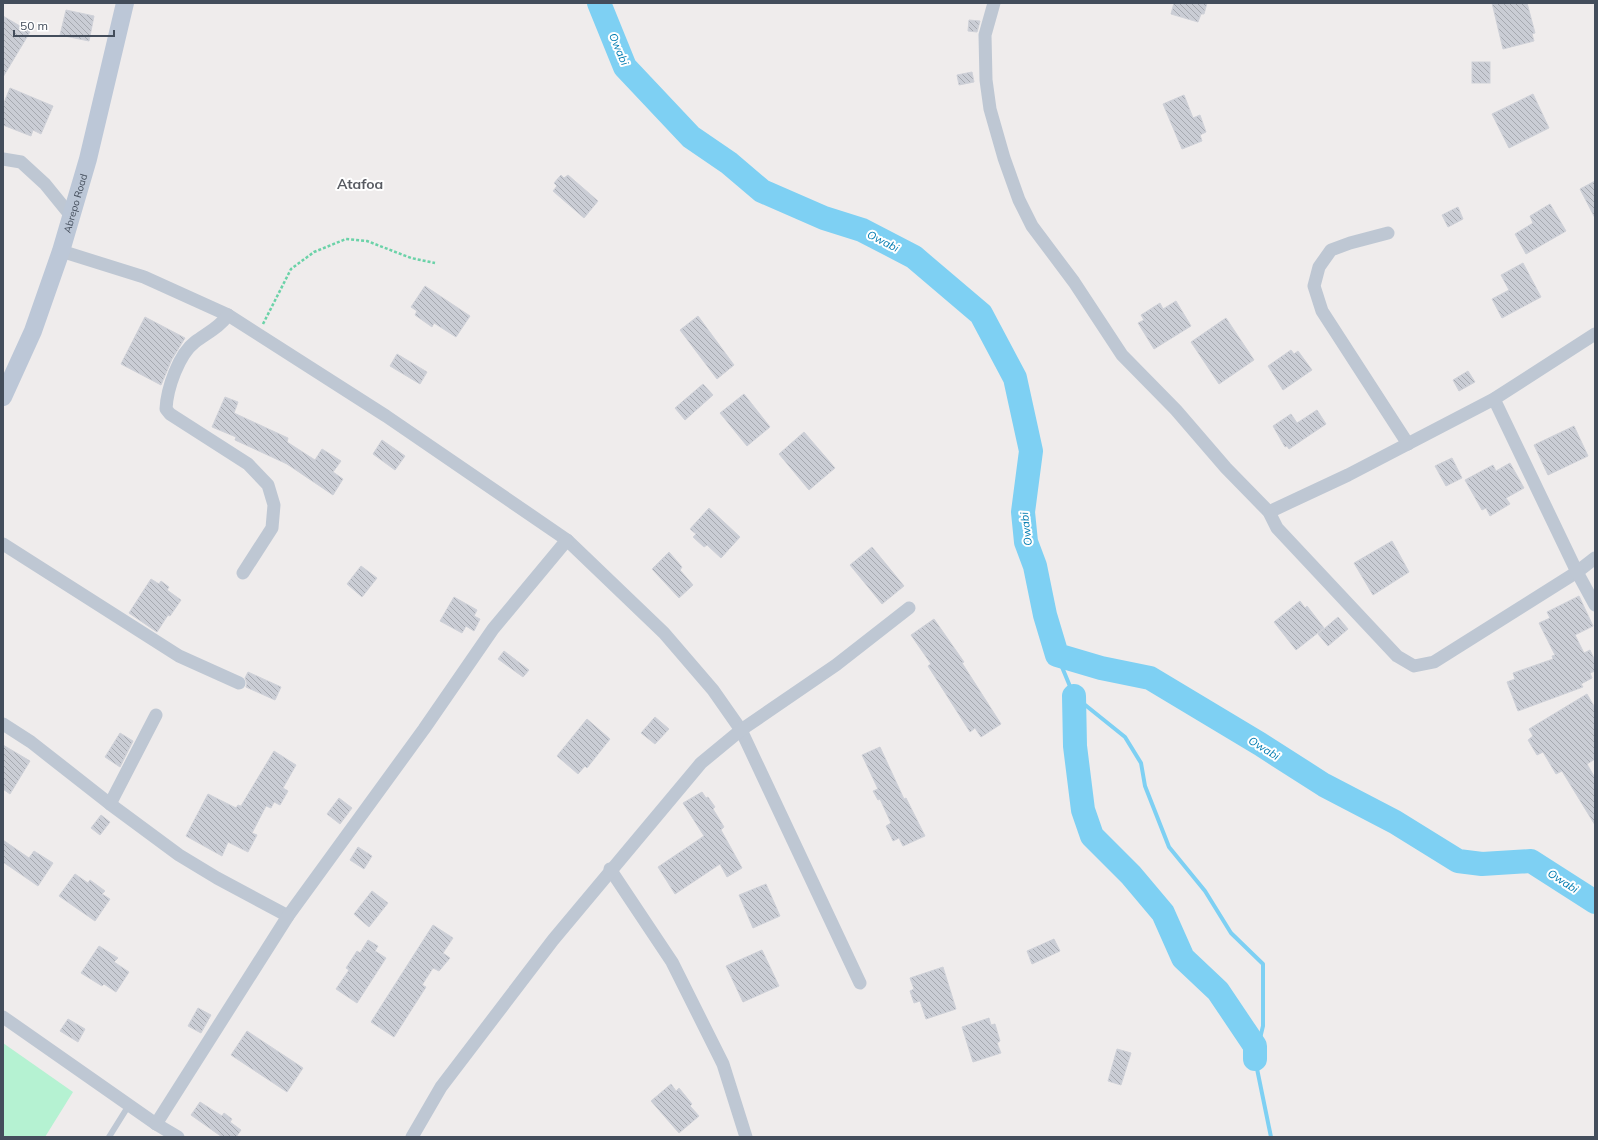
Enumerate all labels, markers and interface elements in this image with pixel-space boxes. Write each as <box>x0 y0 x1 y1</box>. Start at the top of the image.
scale bar <box>14 12 114 38</box>
text: 50 m <box>20 18 48 33</box>
water label: Owabi <box>606 31 632 68</box>
street label: Abrepo Road <box>60 172 90 234</box>
district label: Atafoa <box>337 175 383 193</box>
water label: Owabi <box>865 227 902 255</box>
water label: Owabi <box>1017 511 1035 547</box>
water label: Owabi <box>1246 733 1282 763</box>
water label: Owabi <box>1545 866 1581 896</box>

